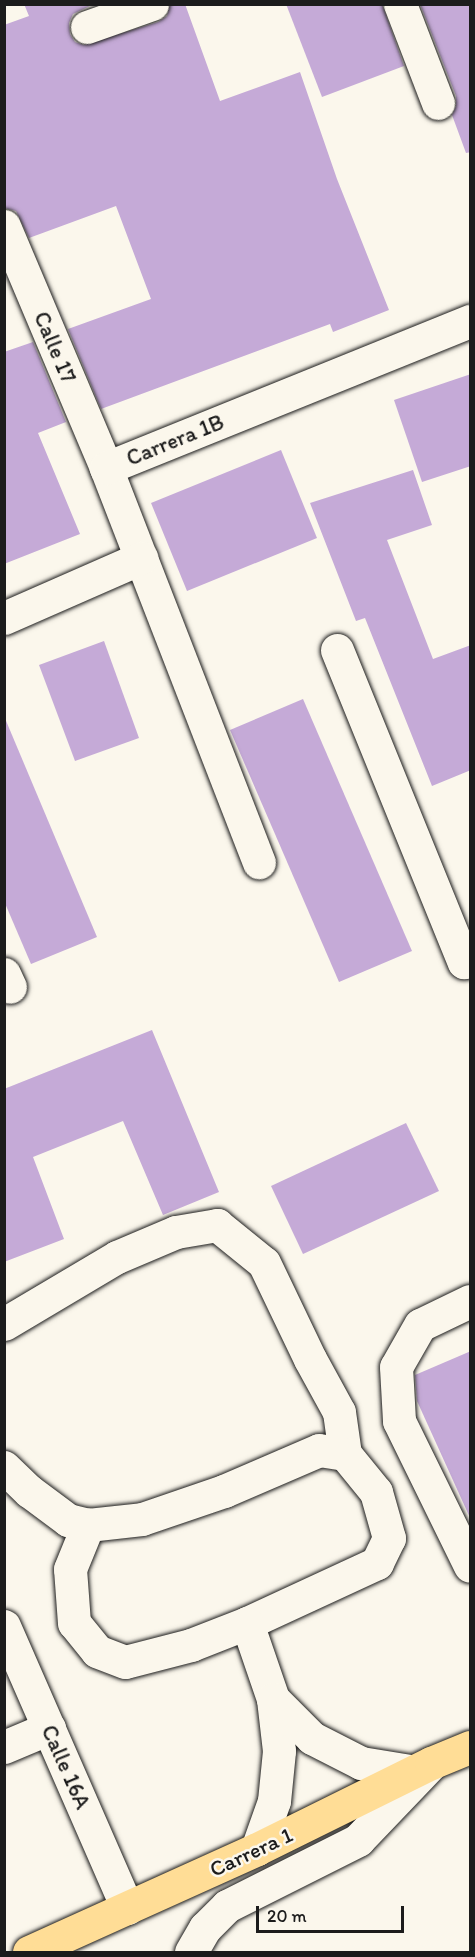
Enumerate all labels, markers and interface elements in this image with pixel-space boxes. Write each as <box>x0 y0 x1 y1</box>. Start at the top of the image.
street label: Calle 17 <box>28 308 82 386</box>
street label: Carrera 1B <box>122 409 228 471</box>
street label: Calle 16A <box>36 1721 96 1813</box>
street label: Carrera 1 <box>205 1821 297 1883</box>
scale bar <box>259 1894 408 1932</box>
text: 20 m <box>267 1905 307 1927</box>

